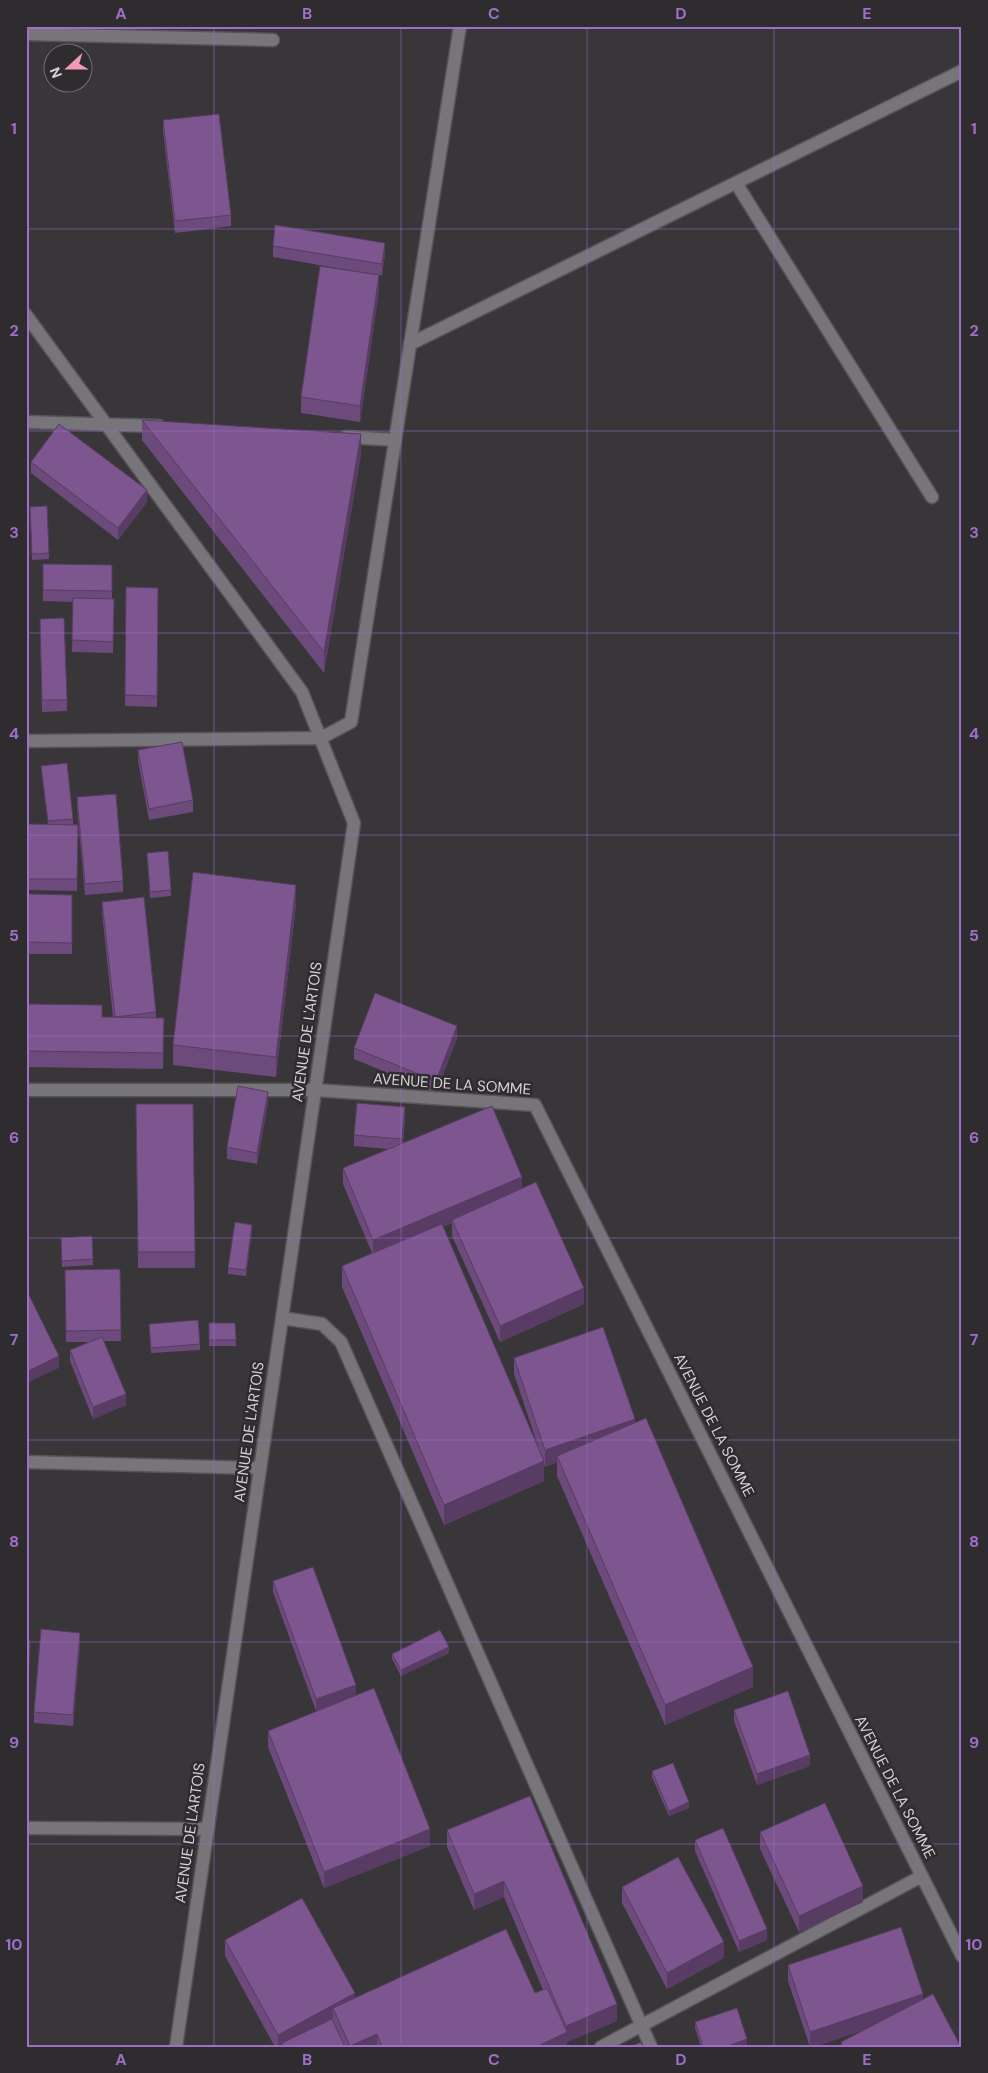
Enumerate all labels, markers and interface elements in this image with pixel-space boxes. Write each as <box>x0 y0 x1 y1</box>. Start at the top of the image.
text: A <box>115 3 127 24</box>
text: B <box>302 3 312 24</box>
text: C <box>488 3 500 24</box>
text: D <box>675 3 687 24</box>
text: E <box>862 3 872 24</box>
north arrow <box>42 42 92 92</box>
text: N <box>46 65 66 81</box>
text: 1 <box>11 118 17 139</box>
text: 1 <box>971 118 977 139</box>
text: 2 <box>9 320 19 341</box>
text: 2 <box>969 320 979 341</box>
text: 3 <box>9 522 19 543</box>
text: 3 <box>969 522 979 543</box>
text: 4 <box>9 723 19 744</box>
text: 4 <box>969 723 979 744</box>
text: 5 <box>9 925 19 946</box>
text: 5 <box>969 925 979 946</box>
street label: AVENUE DE L'ARTOIS <box>287 960 327 1103</box>
street label: AVENUE DE LA SOMME <box>372 1069 532 1099</box>
text: 6 <box>9 1127 19 1148</box>
text: 6 <box>969 1127 979 1148</box>
text: 7 <box>10 1329 19 1350</box>
text: 7 <box>970 1329 979 1350</box>
street label: AVENUE DE LA SOMME <box>669 1350 759 1500</box>
street label: AVENUE DE L'ARTOIS <box>229 1360 269 1503</box>
text: 8 <box>9 1531 19 1552</box>
text: 8 <box>969 1531 979 1552</box>
street label: AVENUE DE LA SOMME <box>850 1712 940 1862</box>
text: 9 <box>9 1732 19 1753</box>
text: 9 <box>969 1732 979 1753</box>
street label: AVENUE DE L'ARTOIS <box>170 1761 210 1904</box>
text: 10 <box>5 1934 23 1955</box>
text: 10 <box>965 1934 983 1955</box>
text: A <box>115 2049 127 2070</box>
text: B <box>302 2049 312 2070</box>
text: C <box>488 2049 500 2070</box>
text: D <box>675 2049 687 2070</box>
text: E <box>862 2049 872 2070</box>

